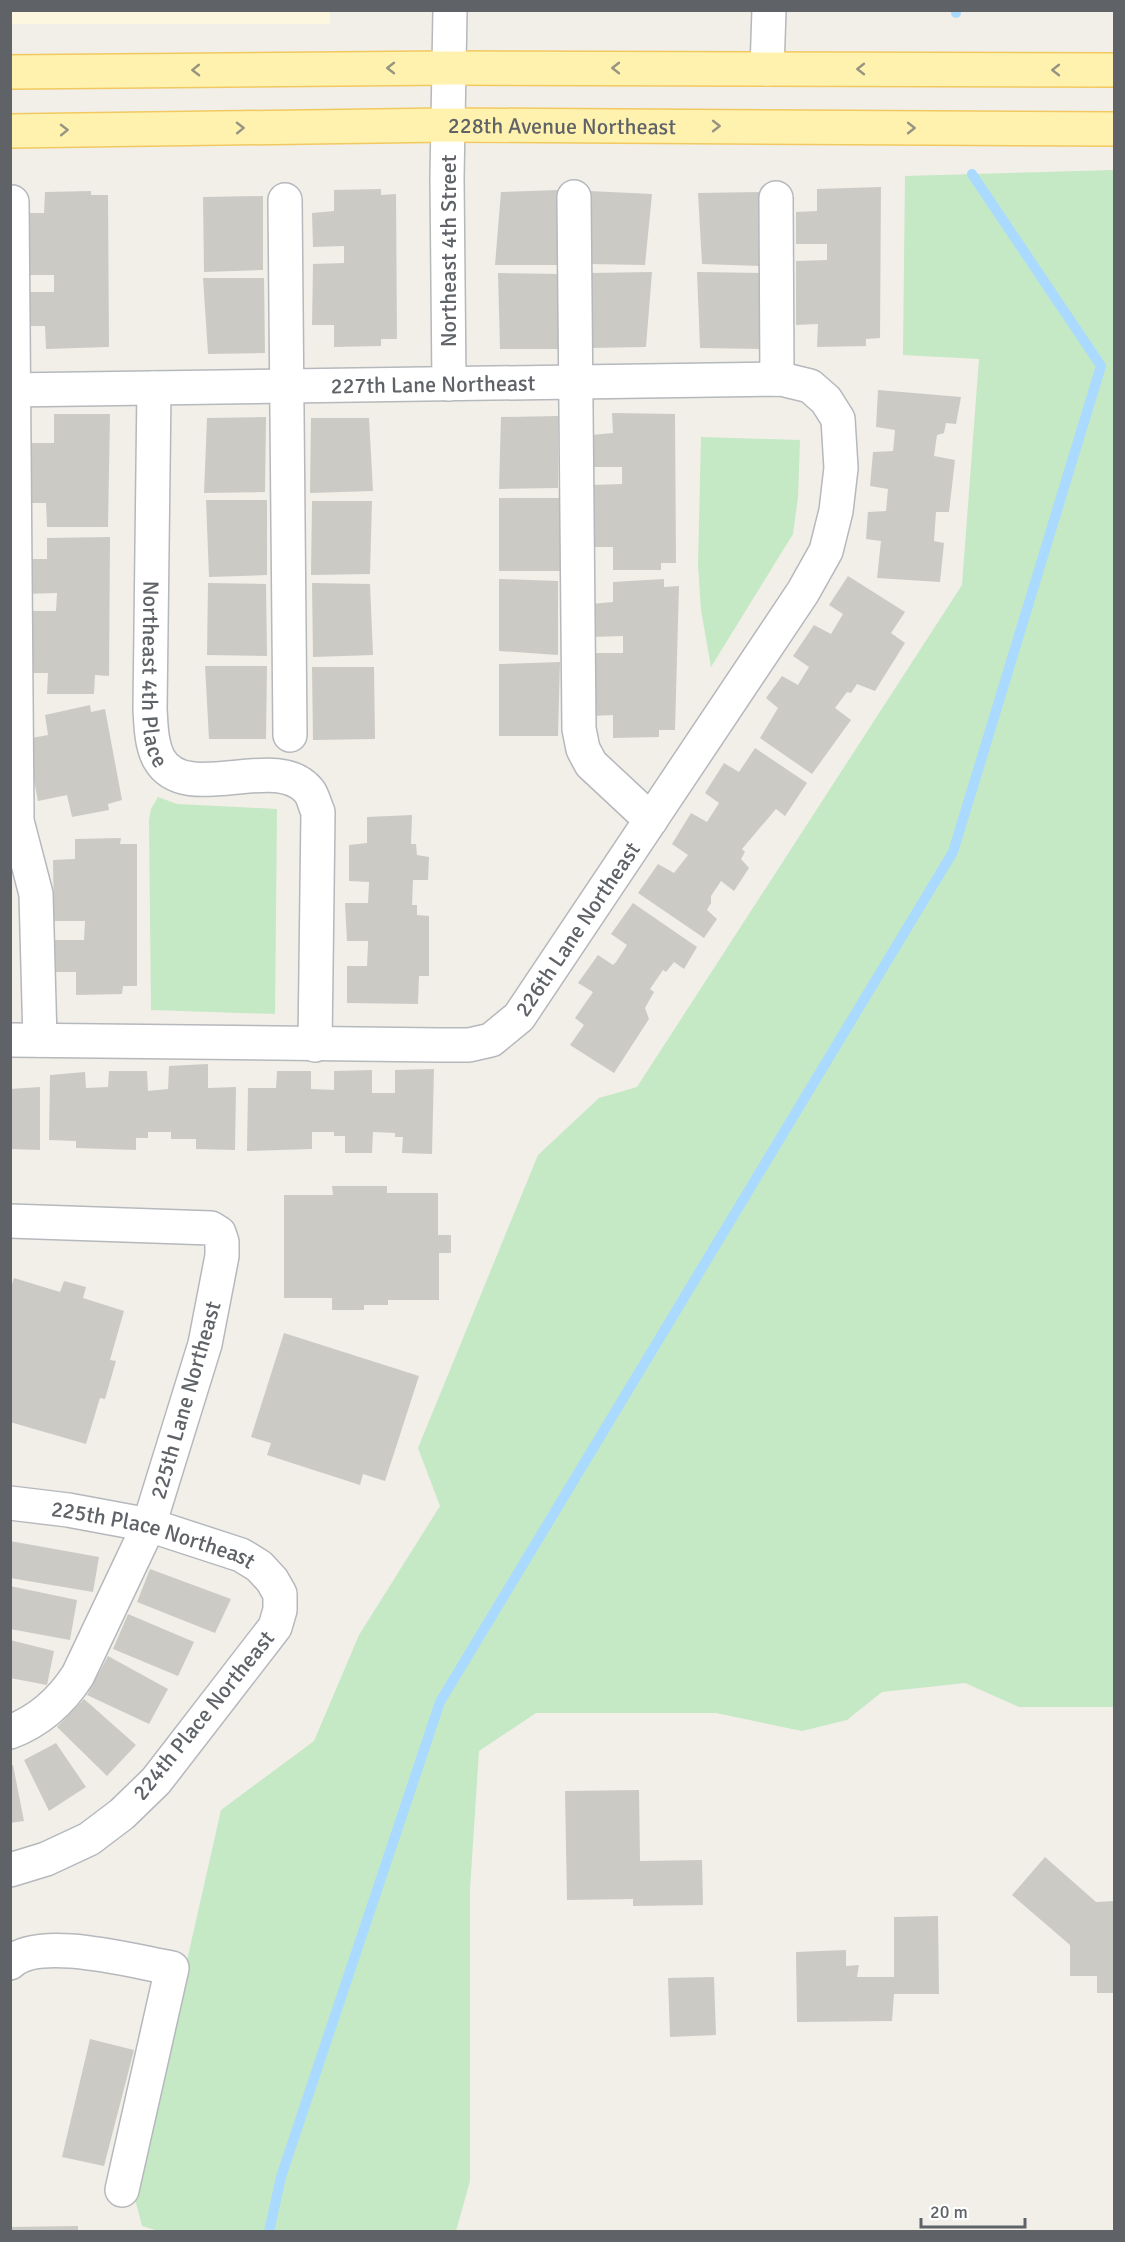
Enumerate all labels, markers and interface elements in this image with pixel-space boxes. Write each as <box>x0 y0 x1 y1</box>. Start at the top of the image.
one-way arrow <box>387 62 396 74</box>
one-way arrow <box>612 62 621 74</box>
one-way arrow <box>857 63 866 75</box>
one-way arrow <box>1052 63 1061 76</box>
one-way arrow <box>192 64 201 76</box>
street label: 228th Avenue Northeast <box>448 112 676 140</box>
one-way arrow <box>711 120 720 132</box>
one-way arrow <box>235 122 244 134</box>
one-way arrow <box>906 122 915 134</box>
one-way arrow <box>60 124 69 136</box>
street label: Northeast 4th Street <box>435 154 462 347</box>
street label: 227th Lane Northeast <box>330 370 536 399</box>
street label: Northeast 4th Place <box>136 580 174 773</box>
street label: 226th Lane Northeast <box>509 837 646 1022</box>
street label: 225th Lane Northeast <box>144 1298 227 1502</box>
street label: 225th Place Northeast <box>50 1495 261 1575</box>
street label: 224th Place Northeast <box>127 1625 280 1806</box>
scale bar <box>921 2191 1024 2229</box>
text: 20 m <box>930 2201 968 2223</box>

